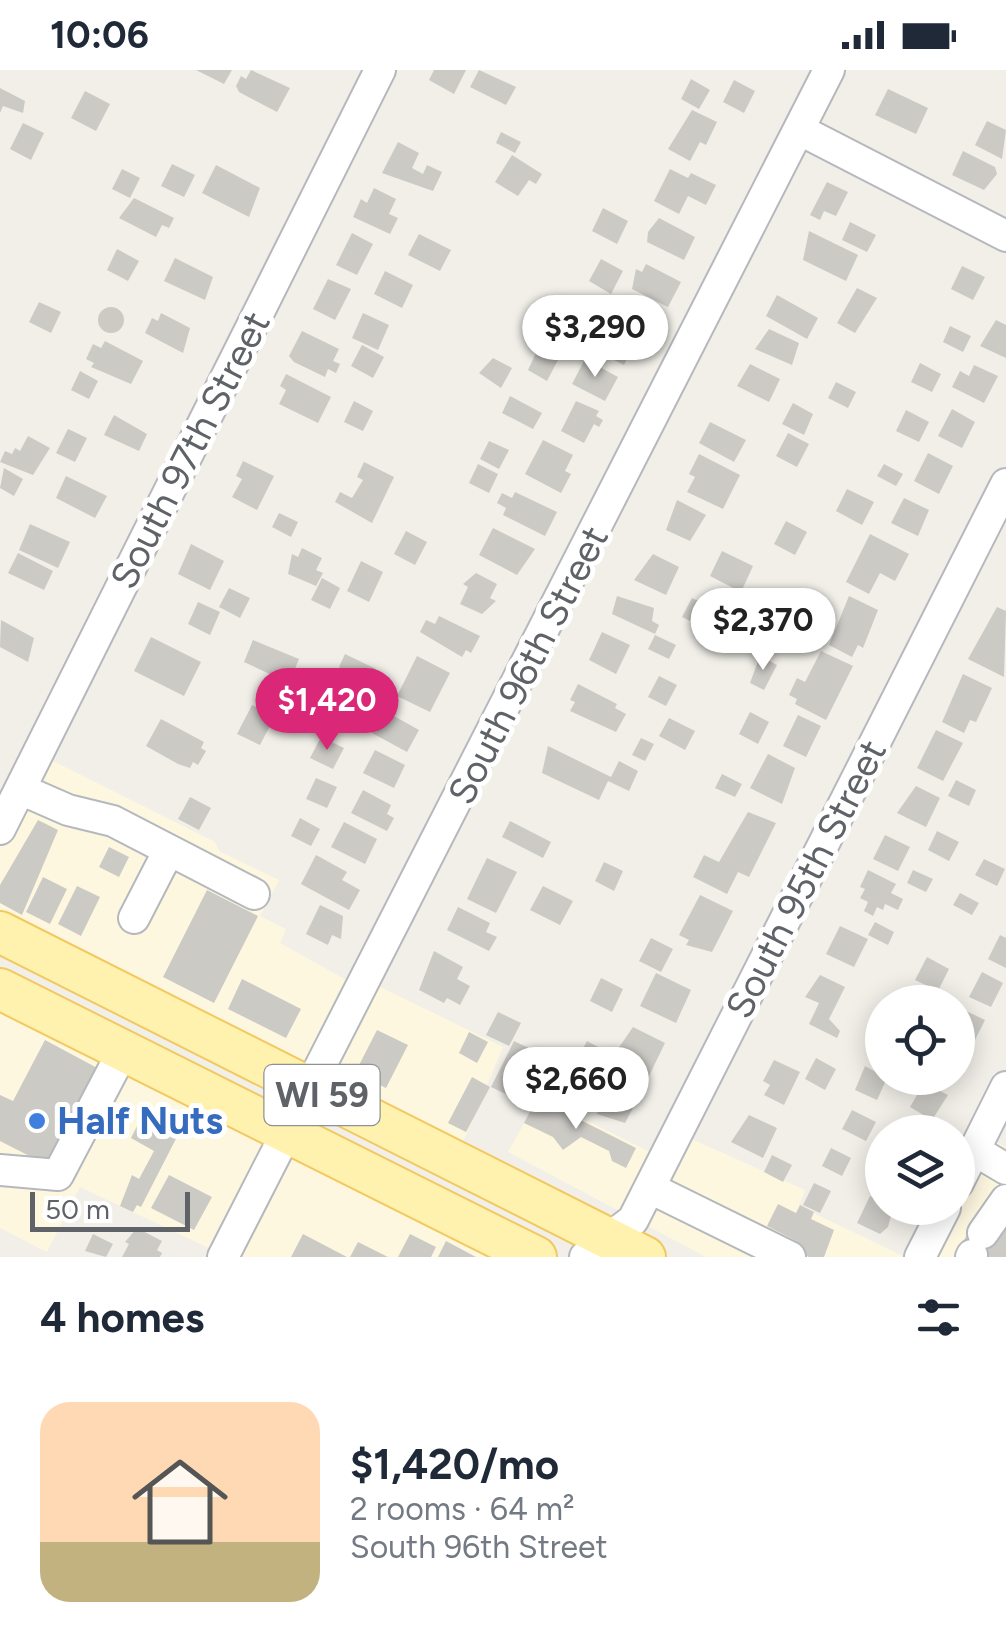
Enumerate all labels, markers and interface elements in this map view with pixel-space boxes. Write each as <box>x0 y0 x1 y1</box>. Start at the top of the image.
text: 10:06 <box>50 12 149 58</box>
pin: $3,290 <box>514 295 676 380</box>
street label: South 97th Street <box>100 304 280 596</box>
text: $3,290 <box>544 308 646 346</box>
street label: South 96th Street <box>438 518 618 812</box>
pin: $2,370 <box>682 588 844 673</box>
text: $2,370 <box>713 601 813 639</box>
pin: $1,420 <box>246 668 408 753</box>
text: $1,420 <box>278 681 376 719</box>
street label: South 95th Street <box>716 732 896 1026</box>
map controls <box>865 985 975 1225</box>
button: locate <box>865 985 975 1095</box>
pin: $2,660 <box>495 1047 657 1132</box>
text: $2,660 <box>525 1060 627 1098</box>
road number: WI 59 <box>264 1065 380 1125</box>
place label: Half Nuts <box>57 1098 223 1144</box>
marker: Half Nuts <box>26 1110 48 1132</box>
button: layers <box>865 1115 975 1225</box>
scale bar <box>30 1187 190 1232</box>
text: 50 m <box>45 1192 110 1226</box>
icon: filters <box>911 1290 966 1345</box>
text: 4 homes <box>40 1292 204 1343</box>
text: $1,420/mo <box>350 1439 559 1490</box>
icon: home <box>120 1442 240 1562</box>
text: 2 rooms · 64 m² <box>350 1490 574 1528</box>
text: South 96th Street <box>350 1528 608 1566</box>

